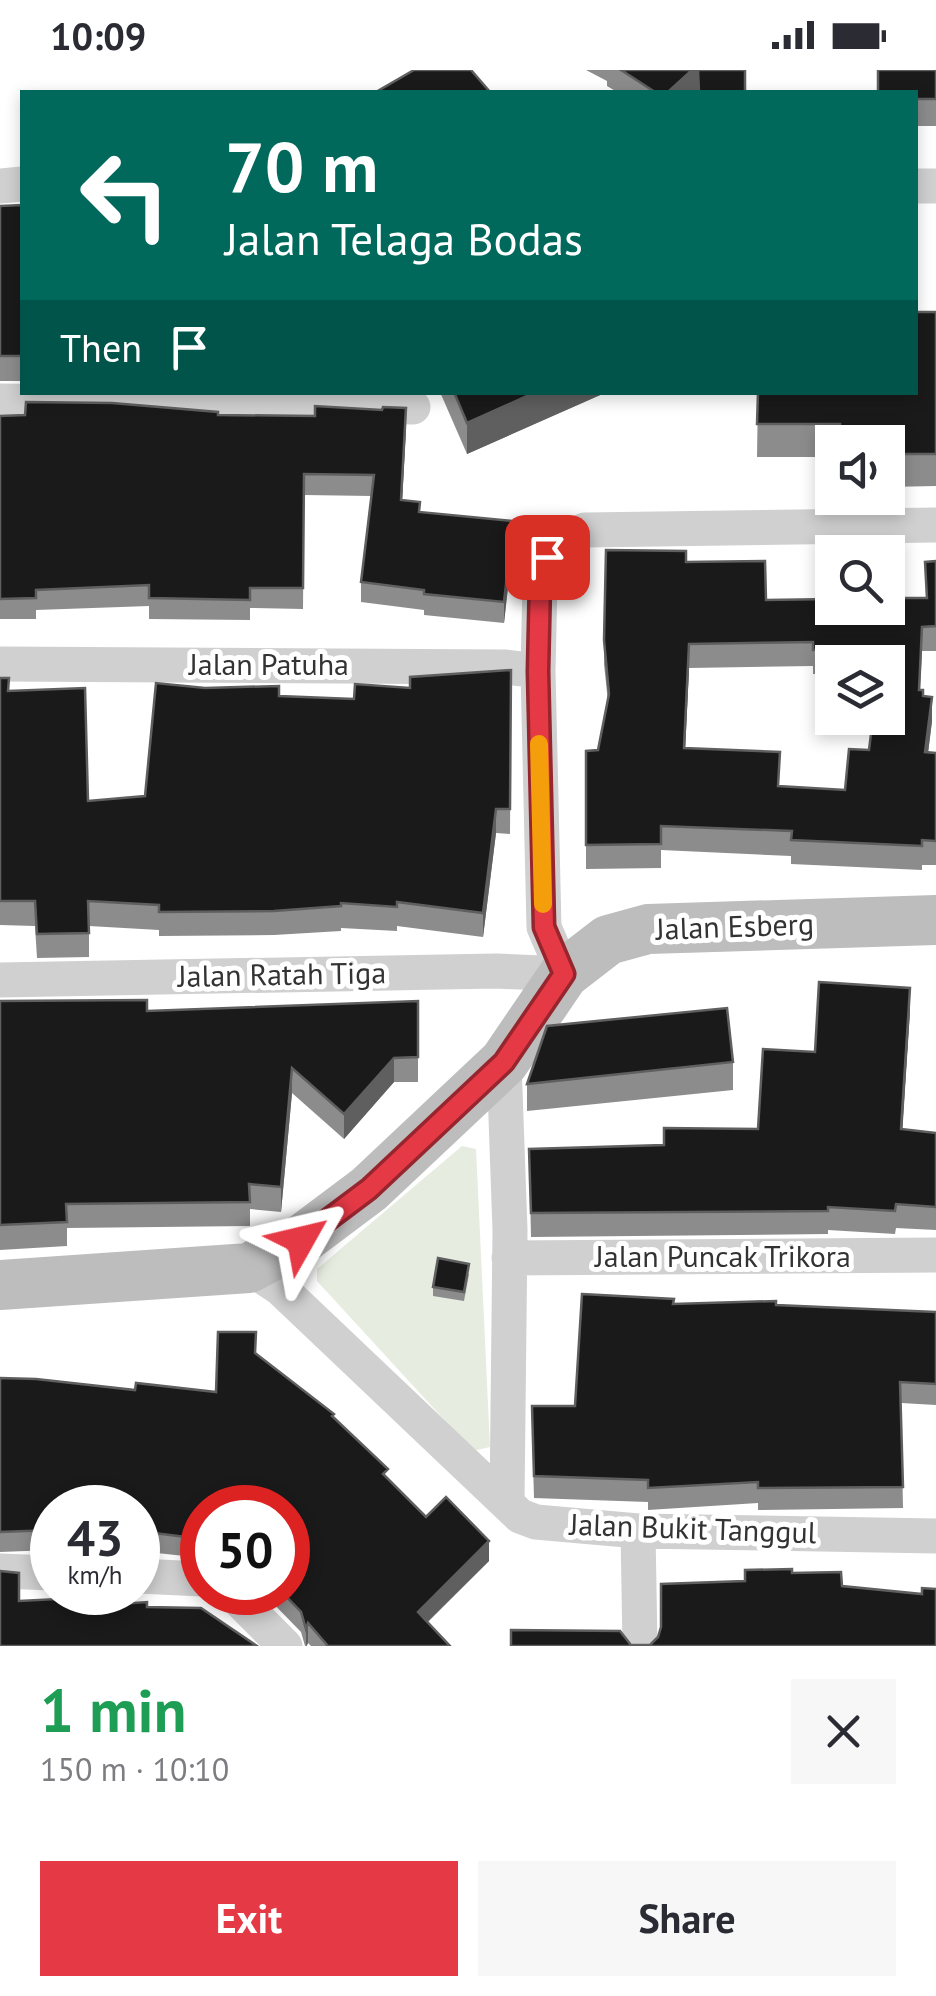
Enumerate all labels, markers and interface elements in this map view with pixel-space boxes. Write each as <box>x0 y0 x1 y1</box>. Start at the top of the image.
text: 10:09 <box>50 11 146 60</box>
text: 70 m <box>225 121 378 211</box>
icon: left <box>60 130 190 260</box>
text: Jalan Telaga Bodas <box>225 209 583 267</box>
icon: arrive <box>162 320 217 375</box>
text: Then <box>60 323 142 372</box>
map controls <box>815 425 905 735</box>
button: sound <box>815 425 905 515</box>
pin <box>505 515 590 600</box>
icon: arrive <box>520 530 575 585</box>
button: search <box>815 535 905 625</box>
street label: Jalan Patuha <box>187 644 349 683</box>
button: layers <box>815 645 905 735</box>
street label: Jalan Esberg <box>653 903 815 948</box>
street label: Jalan Ratah Tiga <box>175 952 386 995</box>
position arrow <box>249 1188 353 1292</box>
street label: Jalan Puncak Trikora <box>593 1236 851 1275</box>
speed limit sign: 50 <box>180 1485 310 1615</box>
street label: Jalan Bukit Tanggul <box>567 1504 817 1551</box>
text: 43 <box>67 1505 123 1570</box>
text: km/h <box>68 1559 122 1591</box>
text: 1 min <box>40 1671 186 1749</box>
button: close <box>791 1679 896 1784</box>
text: 150 m · 10:10 <box>40 1748 229 1790</box>
button: Exit <box>40 1861 458 1976</box>
button: Share <box>478 1861 896 1976</box>

